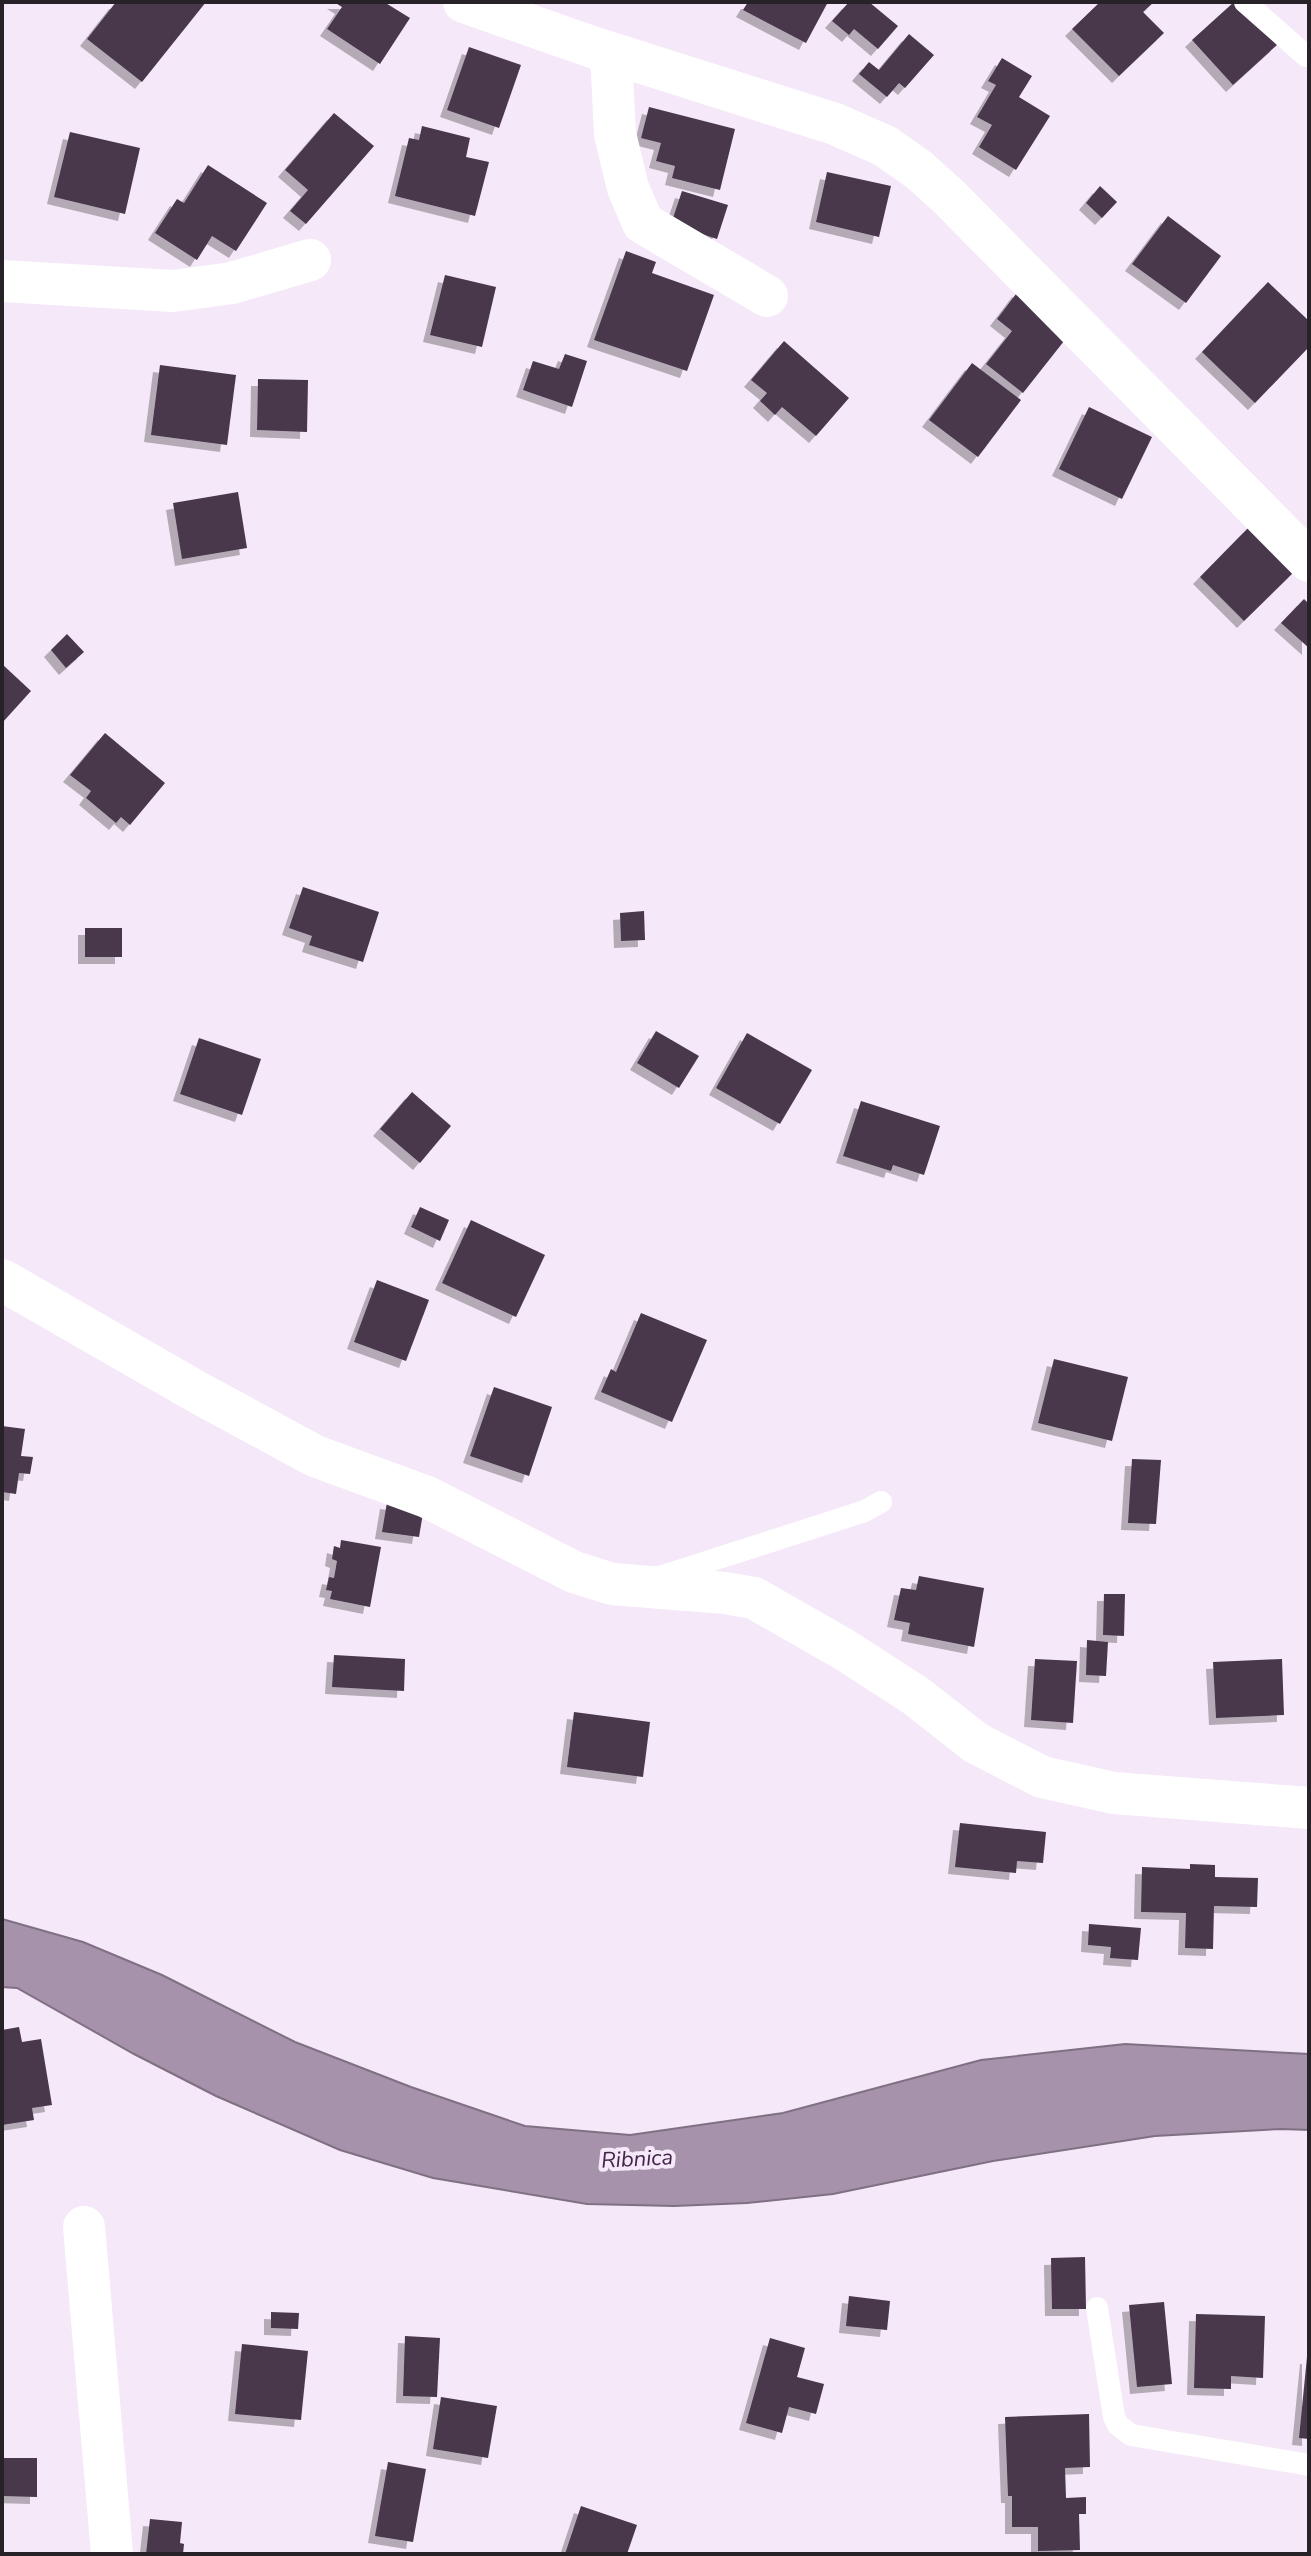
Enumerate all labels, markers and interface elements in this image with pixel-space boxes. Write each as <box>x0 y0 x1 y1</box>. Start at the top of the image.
water label: Ribnica <box>600 2142 674 2176</box>

